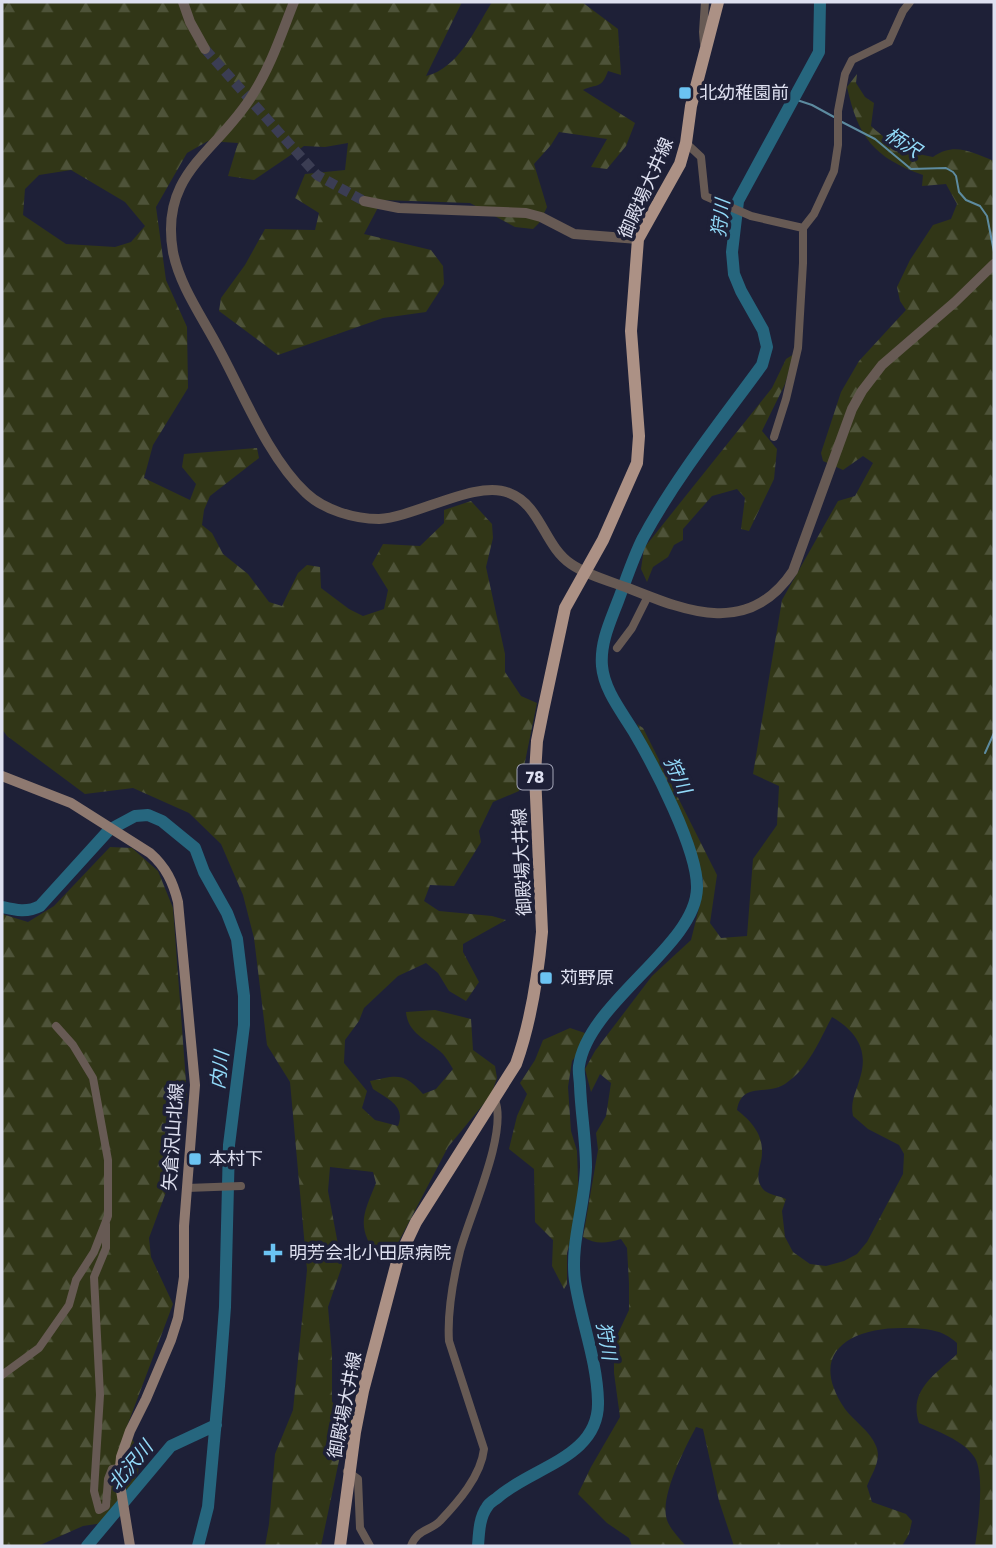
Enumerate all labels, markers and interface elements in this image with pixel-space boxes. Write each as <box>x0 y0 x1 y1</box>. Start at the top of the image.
place label: 北幼稚園前 <box>699 80 789 105</box>
marker: 北幼稚園前 <box>677 85 693 101</box>
water label: 柄沢 <box>879 121 929 166</box>
street label: 御殿場大井線 <box>612 133 679 242</box>
water label: 狩川 <box>705 196 736 239</box>
water label: 狩川 <box>657 752 699 800</box>
road number: 78 <box>518 764 552 790</box>
street label: 御殿場大井線 <box>506 807 537 917</box>
place label: 苅野原 <box>560 965 614 990</box>
marker: 苅野原 <box>538 970 554 986</box>
water label: 内川 <box>204 1048 235 1091</box>
street label: 矢倉沢山北線 <box>156 1082 189 1192</box>
place label: 本村下 <box>209 1146 263 1171</box>
marker: 本村下 <box>187 1151 203 1167</box>
place label: 明芳会北小田原病院 <box>289 1240 451 1265</box>
marker: 明芳会北小田原病院 <box>263 1243 283 1263</box>
water label: 狩川 <box>590 1320 623 1364</box>
street label: 御殿場大井線 <box>322 1350 367 1460</box>
water label: 北沢川 <box>102 1433 160 1496</box>

